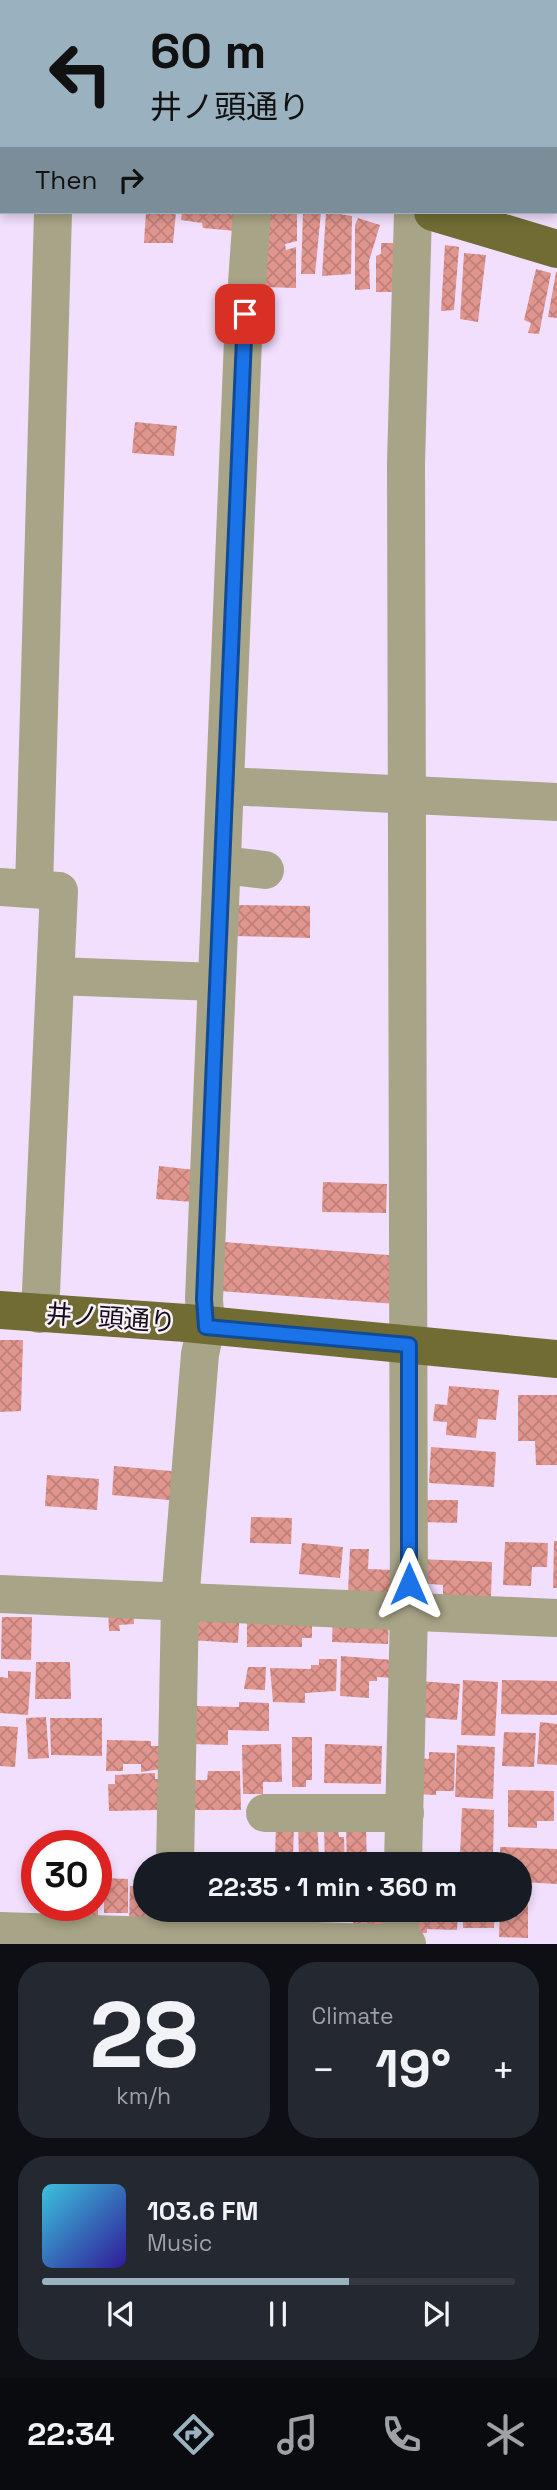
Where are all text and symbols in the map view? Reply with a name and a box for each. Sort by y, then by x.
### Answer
text: 60 m [150,20,266,82]
icon: left [35,28,126,119]
text: 井ノ頭通り [150,87,310,127]
icon: right [112,161,150,199]
text: Then [35,163,98,197]
pin [215,284,275,344]
icon: arrive [226,295,264,333]
street label: 井ノ頭通り [45,1297,177,1339]
position arrow [372,1547,446,1621]
speed limit sign: 30 [21,1830,112,1921]
text: 22:35 · 1 min · 360 m [208,1870,457,1904]
text: 28 [89,1977,198,2094]
text: Climate [312,2001,394,2031]
text: 19° [375,2036,451,2102]
text: − [312,2046,335,2094]
text: + [491,2046,515,2094]
text: km/h [116,2081,171,2111]
text: 103.6 FM [147,2194,258,2228]
text: Music [147,2228,212,2258]
icon: previous [102,2295,140,2333]
icon: pause [259,2295,297,2333]
icon: next [417,2295,455,2333]
icon: directions [169,2410,218,2459]
icon: music [273,2410,322,2459]
icon: phone [377,2410,426,2459]
icon: climate [481,2410,530,2459]
text: 22:34 [27,2414,115,2454]

